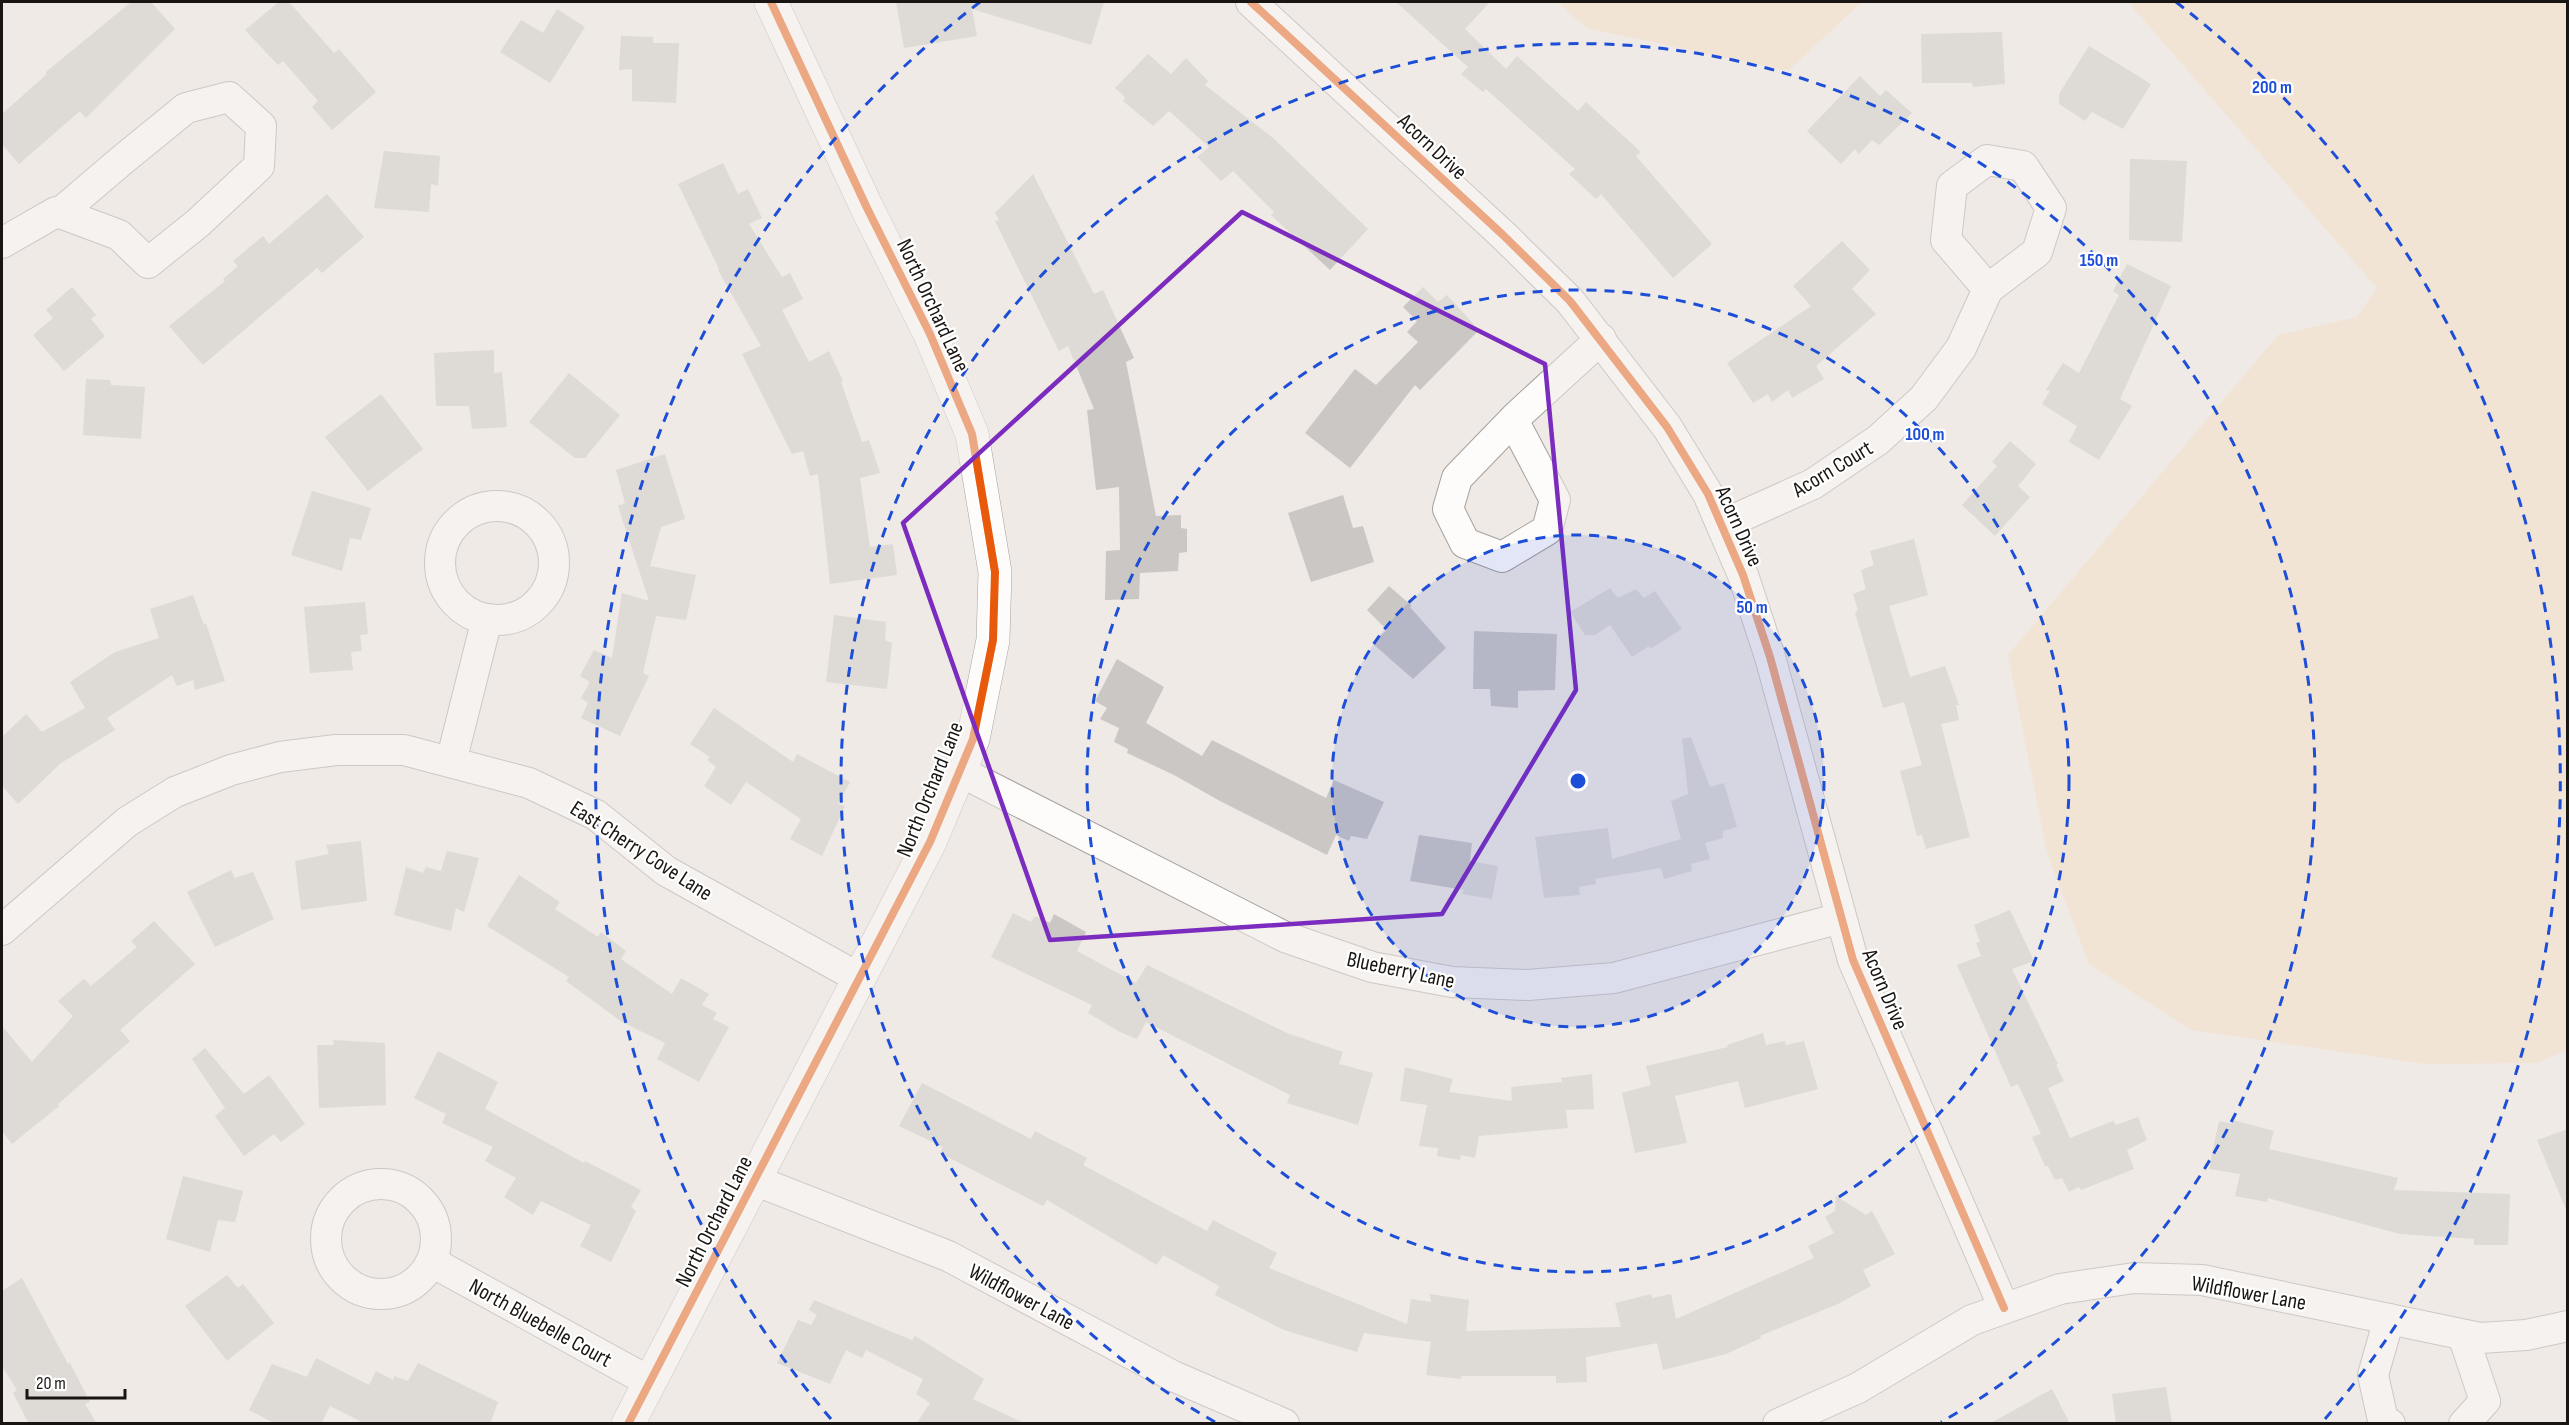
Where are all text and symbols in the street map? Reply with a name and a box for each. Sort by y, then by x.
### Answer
text: 200 m [2252,77,2292,98]
street label: Acorn Drive [1391,107,1472,186]
street label: North Orchard Lane [890,235,975,376]
text: 150 m [2080,250,2118,271]
text: 100 m [1906,424,1945,445]
street label: Acorn Court [1787,435,1878,504]
street label: Acorn Drive [1709,481,1768,571]
text: 50 m [1736,597,1768,618]
street label: North Orchard Lane [891,718,970,861]
centre of rings [1568,771,1588,791]
street label: East Cherry Cove Lane [565,795,717,907]
street label: Acorn Drive [1855,944,1914,1034]
street label: Blueberry Lane [1344,946,1457,995]
street label: North Orchard Lane [670,1152,759,1292]
street label: Wildflower Lane [964,1258,1079,1337]
street label: Wildflower Lane [2189,1270,2308,1317]
street label: North Bluebelle Court [464,1273,617,1374]
scale bar [27,1362,124,1400]
text: 20 m [36,1373,66,1394]

